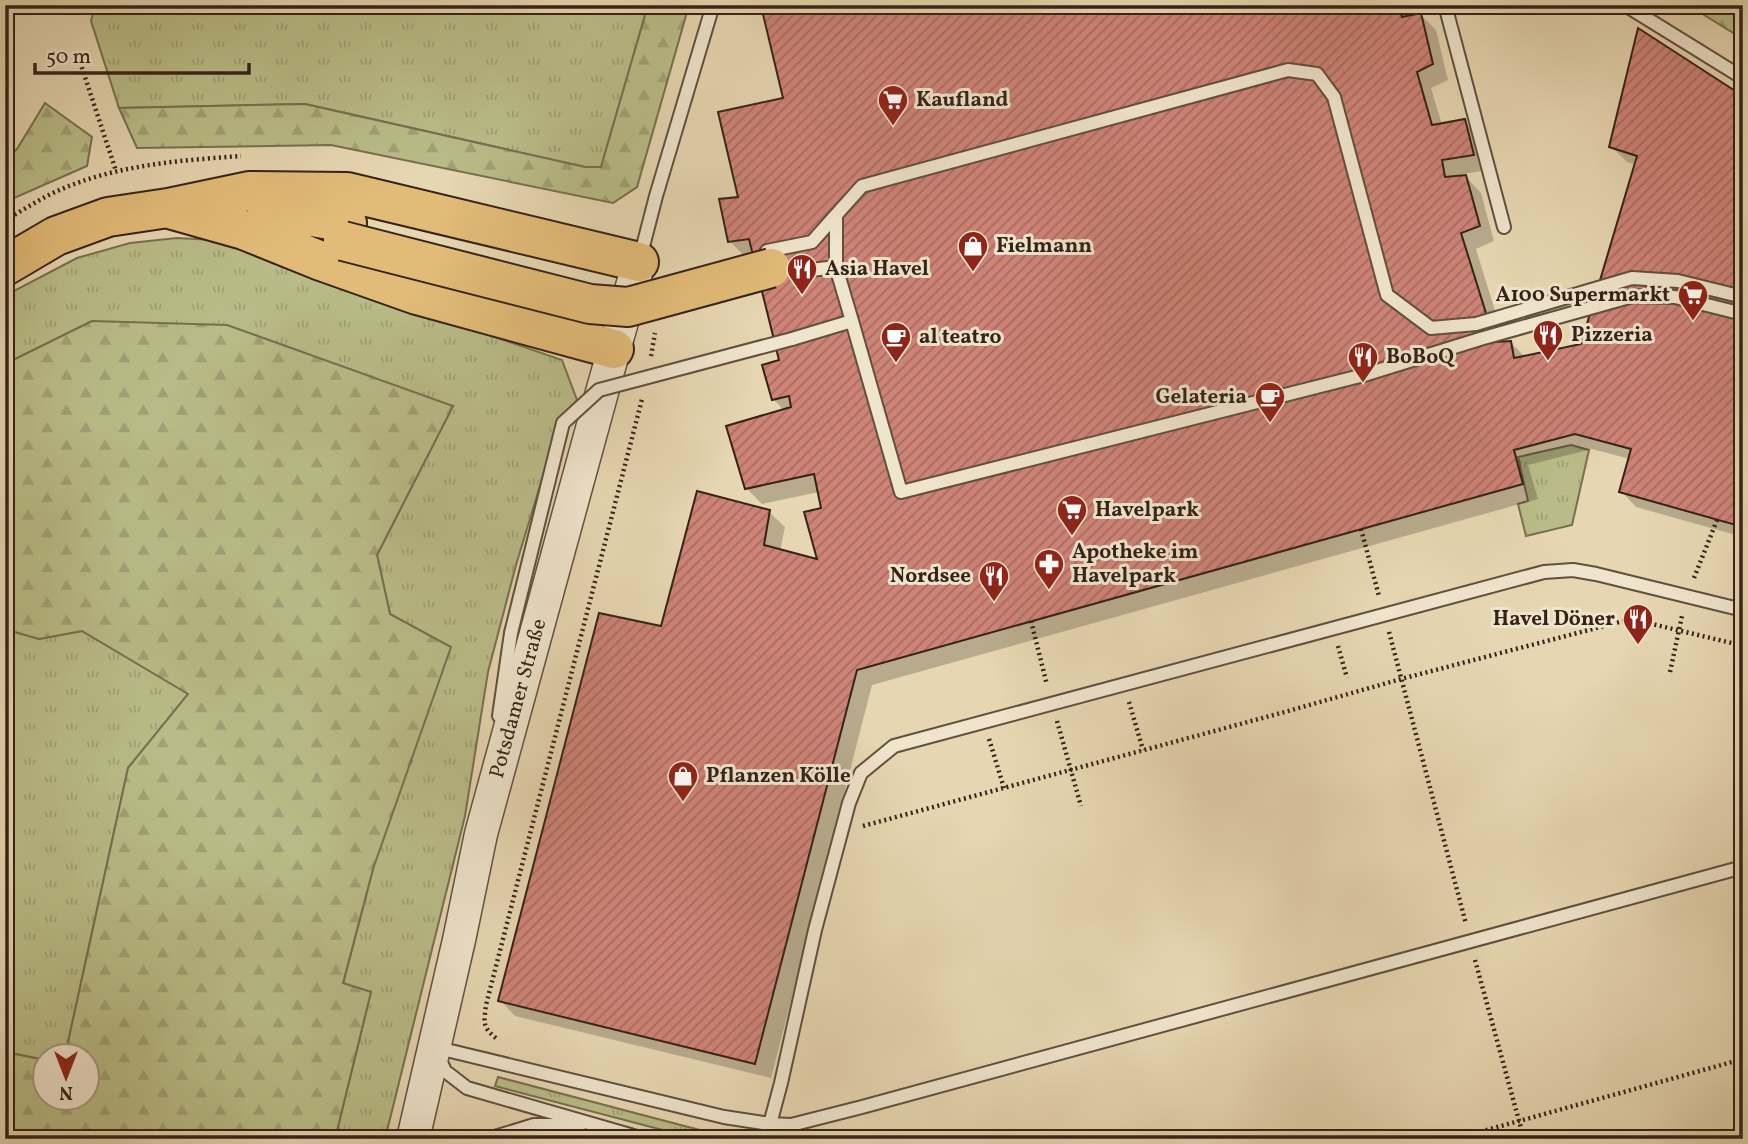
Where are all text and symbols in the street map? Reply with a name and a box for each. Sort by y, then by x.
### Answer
scale bar [35,32,248,76]
text: 50 m [46,43,91,72]
supermarket icon: Kaufland [876,83,910,127]
place label: Kaufland [916,86,1008,115]
shop icon: Fielmann [956,229,990,273]
place label: Fielmann [996,232,1092,261]
restaurant icon: Asia Havel [785,252,819,296]
place label: Asia Havel [825,255,929,284]
supermarket icon: A100 Supermarkt [1676,278,1710,322]
place label: A100 Supermarkt [1496,281,1670,310]
restaurant icon: Pizzeria [1531,318,1565,362]
cafe icon: al teatro [879,320,913,364]
place label: Pizzeria [1571,321,1653,350]
place label: al teatro [919,323,1001,352]
restaurant icon: BoBoQ [1346,340,1380,384]
place label: BoBoQ [1386,343,1455,372]
cafe icon: Gelateria [1253,380,1287,424]
place label: Gelateria [1156,383,1247,412]
supermarket icon: Havelpark [1055,493,1089,537]
place label: Havelpark [1095,496,1199,525]
place label: Apotheke im Havelpark [1072,538,1198,591]
pharmacy icon: Apotheke im Havelpark [1032,547,1066,591]
restaurant icon: Nordsee [977,559,1011,603]
place label: Nordsee [890,562,971,591]
restaurant icon: Havel Döner [1621,602,1655,646]
place label: Havel Döner [1493,605,1615,634]
street label: Potsdamer Straße [482,616,554,781]
shop icon: Pflanzen Kölle [666,759,700,803]
place label: Pflanzen Kölle [706,762,851,791]
north arrow [32,1042,102,1112]
text: N [59,1079,73,1105]

